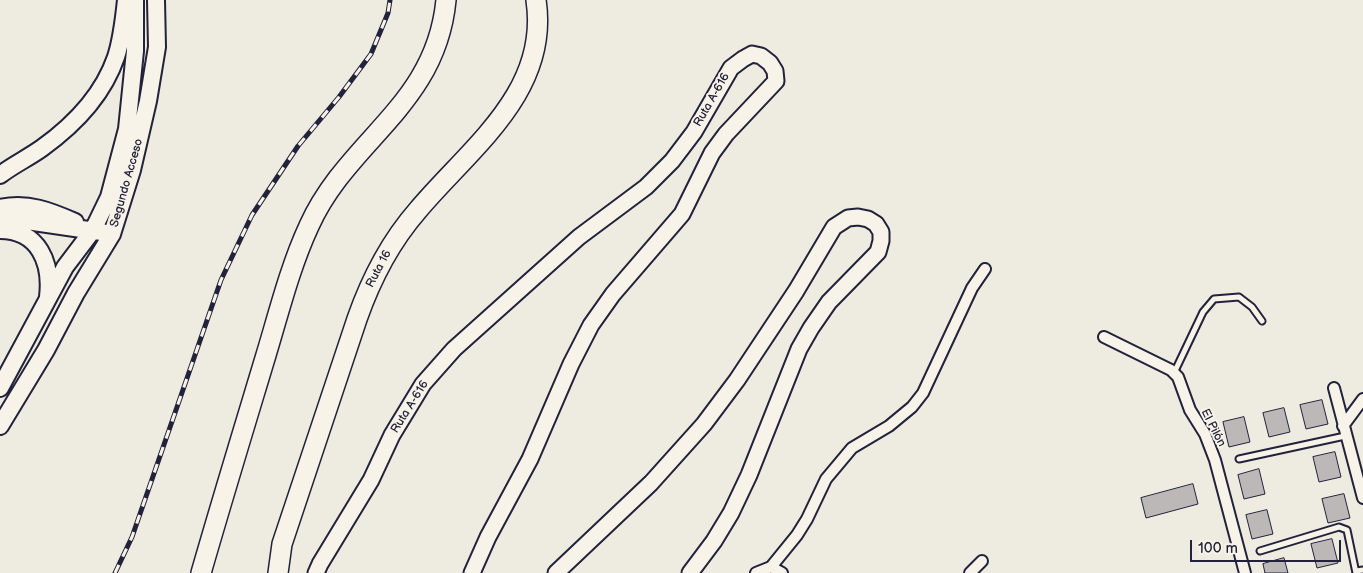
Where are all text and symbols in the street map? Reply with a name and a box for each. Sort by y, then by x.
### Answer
street label: Ruta A-616 [691,71,733,129]
street label: Segundo Acceso [107,137,147,229]
street label: Ruta 16 [363,248,395,290]
street label: Ruta A-616 [388,378,432,436]
street label: El Pilón [1197,407,1229,449]
scale bar [1193,530,1344,562]
text: 100 m [1198,539,1238,558]

